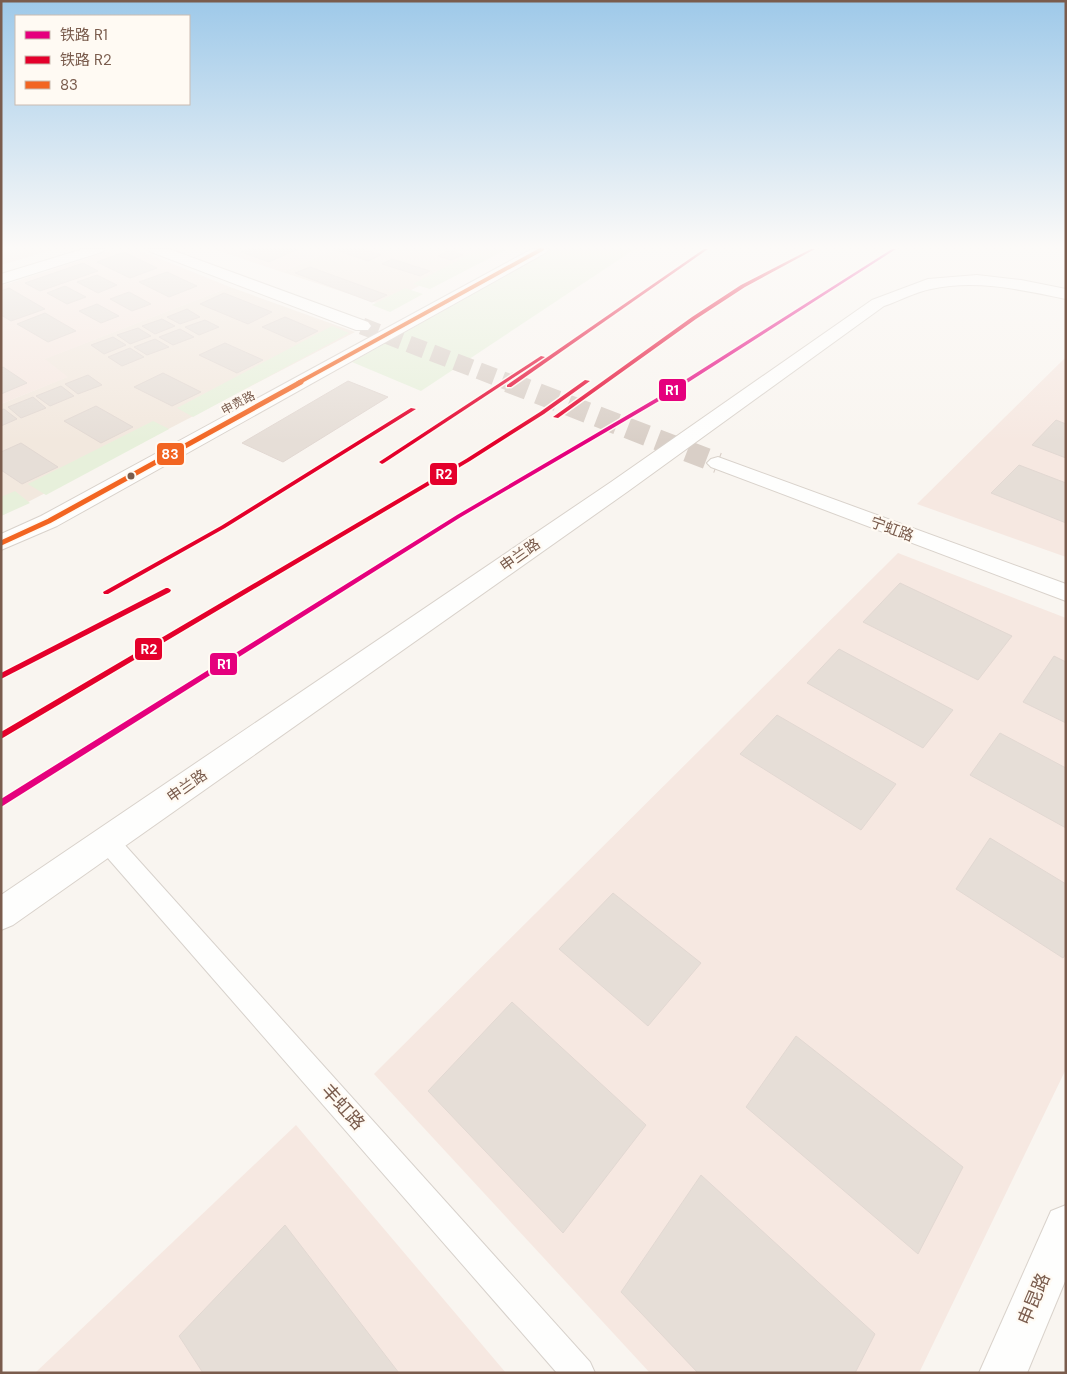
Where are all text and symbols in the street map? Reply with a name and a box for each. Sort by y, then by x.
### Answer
legend [15,15,190,105]
text: 铁路 R1 [60,25,108,45]
text: 铁路 R2 [60,50,112,70]
text: 83 [60,75,78,95]
line badge: R1 [658,378,687,402]
text: R1 [665,381,679,399]
street label: 申贵路 [218,387,258,419]
line badge: 83 [156,442,185,466]
text: 83 [161,445,179,463]
line badge: R2 [429,462,458,486]
text: R2 [436,465,452,483]
unlabelled marker [126,471,136,481]
street label: 宁虹路 [867,512,917,546]
street label: 申兰路 [496,534,544,576]
line badge: R2 [134,637,163,661]
text: R2 [141,640,157,658]
line badge: R1 [209,652,238,676]
text: R1 [217,655,231,673]
street label: 申兰路 [163,765,211,807]
street label: 丰虹路 [316,1079,370,1135]
street label: 申昆路 [1012,1269,1056,1329]

